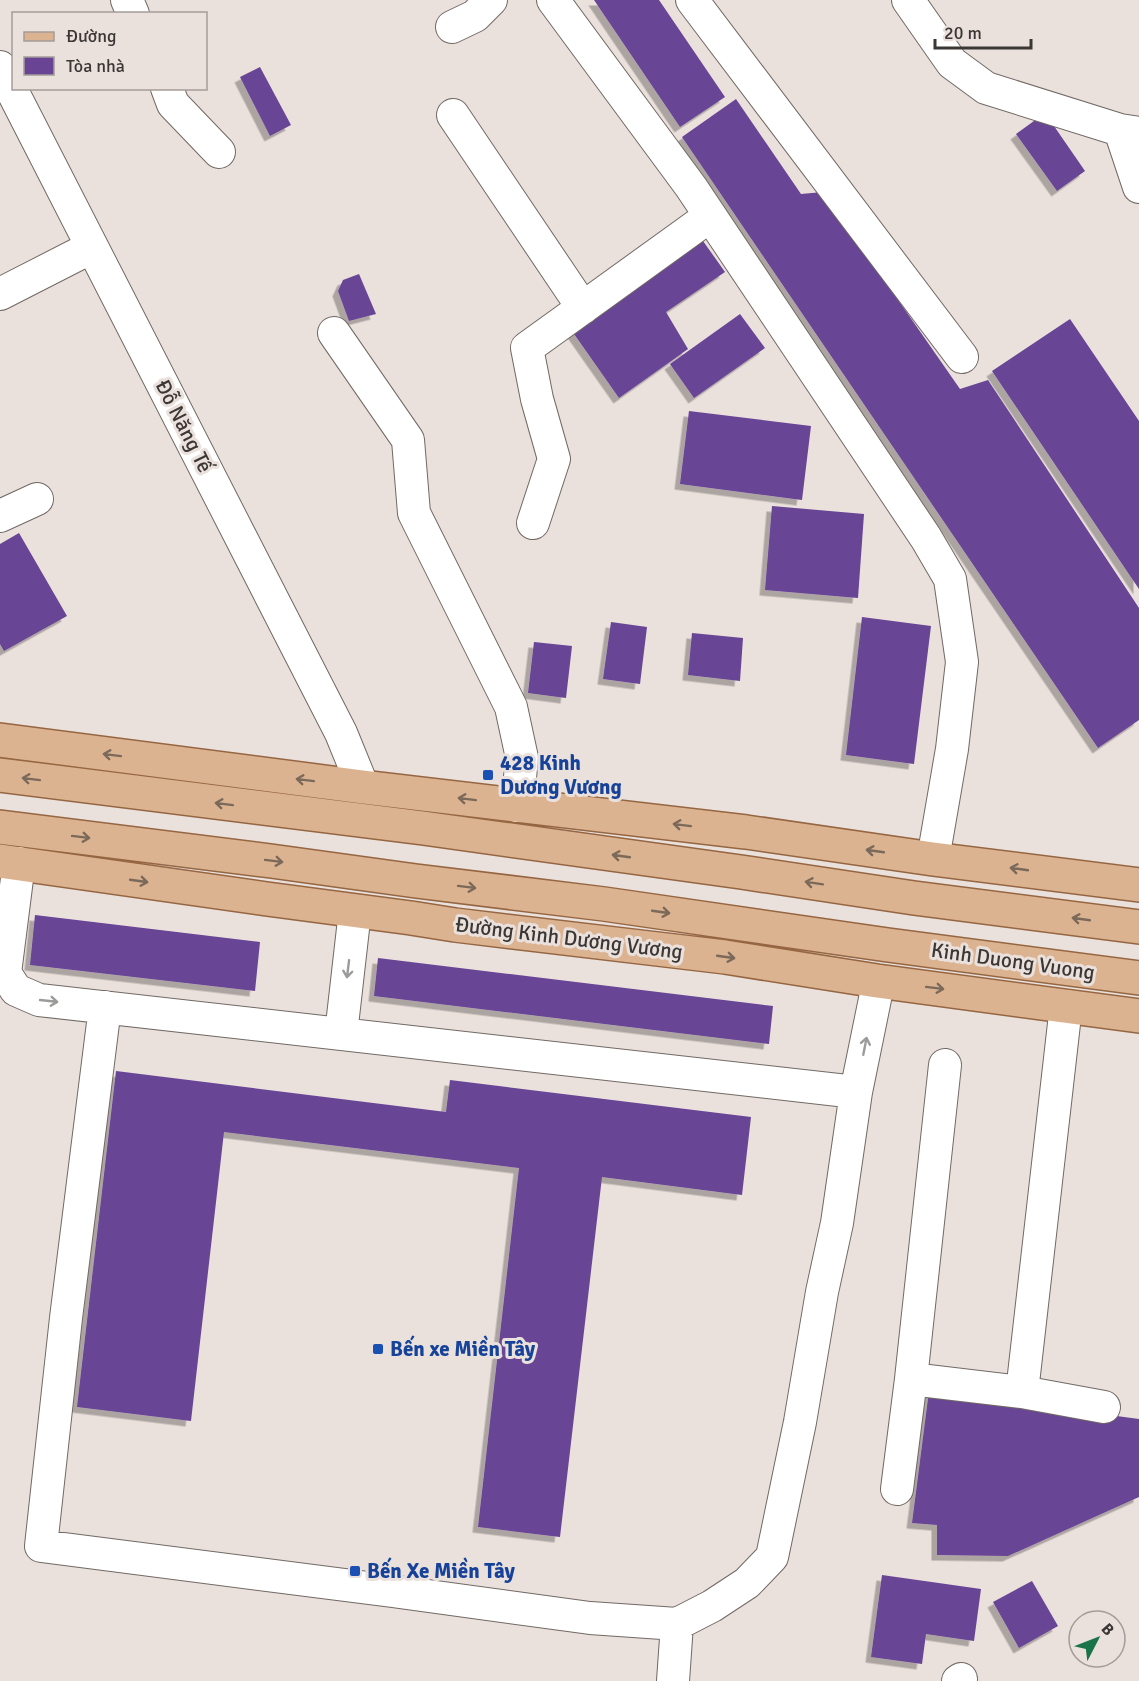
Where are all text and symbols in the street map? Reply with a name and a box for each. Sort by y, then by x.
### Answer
legend [12,12,207,90]
scale bar [935,12,1031,50]
text: 20 m [944,22,982,44]
text: Đường [66,25,117,47]
text: Tòa nhà [66,55,125,77]
street label: Đỗ Năng Tế [150,375,219,477]
one-way arrow [102,750,122,761]
place label: 428 Kinh Dương Vương [500,750,622,800]
marker: 428 Kinh Dương Vương [481,768,495,782]
one-way arrow [22,773,42,784]
one-way arrow [296,774,316,785]
one-way arrow [458,794,478,805]
one-way arrow [215,798,235,809]
one-way arrow [672,819,692,830]
one-way arrow [70,832,90,843]
one-way arrow [865,845,885,856]
one-way arrow [612,850,632,861]
one-way arrow [264,856,284,867]
one-way arrow [1009,864,1029,875]
one-way arrow [129,875,148,886]
one-way arrow [805,878,825,889]
one-way arrow [457,882,477,893]
one-way arrow [650,907,670,918]
street label: Đường Kinh Dương Vương [454,911,684,965]
one-way arrow [1072,914,1091,925]
street label: Kinh Duong Vuong [929,937,1097,985]
one-way arrow [716,952,735,963]
one-way arrow [343,959,354,979]
one-way arrow [924,983,944,994]
one-way arrow [39,995,59,1006]
one-way arrow [860,1036,871,1056]
place label: Bến xe Miền Tây [390,1335,536,1362]
marker: Bến xe Miền Tây [371,1342,385,1356]
place label: Bến Xe Miền Tây [367,1557,515,1584]
marker: Bến Xe Miền Tây [348,1564,362,1578]
north arrow [1067,1609,1127,1669]
text: B [1097,1619,1118,1640]

